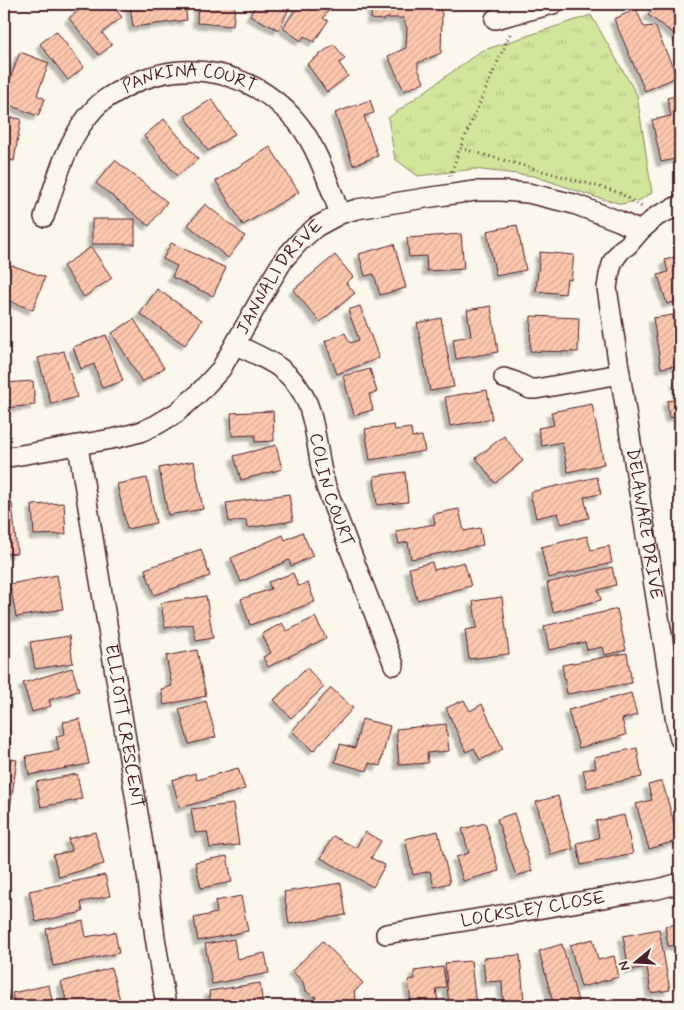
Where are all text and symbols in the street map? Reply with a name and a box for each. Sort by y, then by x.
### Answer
text: PANKINA COURT [118,59,261,99]
street label: PANKINA COURT [119,82,259,104]
street label: JANNALI DRIVE [231,214,328,339]
street label: COLIN COURT [303,431,360,550]
street label: DELAWARE DRIVE [620,446,668,601]
street label: ELLIOTT CRESCENT [99,642,149,810]
street label: LOCKSLEY CLOSE [459,886,607,933]
north arrow [612,938,662,988]
text: N [615,958,635,973]

